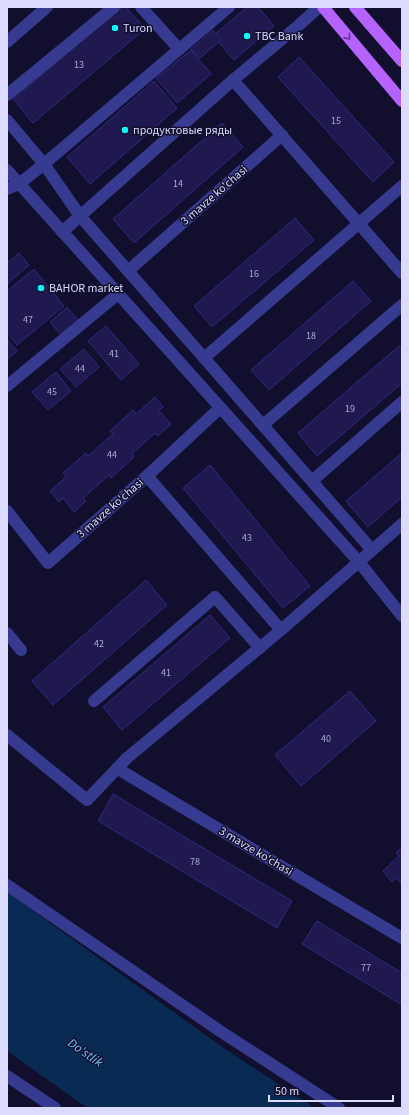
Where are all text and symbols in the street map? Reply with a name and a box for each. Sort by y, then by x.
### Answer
place label: Turon [123,20,153,37]
marker: Turon [110,23,120,33]
place label: TBC Bank [255,28,303,45]
marker: TBC Bank [242,31,252,41]
one-way arrow [343,32,350,40]
house number: 13 [74,58,84,72]
house number: 15 [331,114,341,128]
place label: продуктовые ряды [133,122,232,139]
marker: продуктовые ряды [120,125,130,135]
street label: 3 mavze ko'chasi [177,162,251,229]
house number: 14 [173,177,183,191]
house number: 16 [249,267,259,281]
place label: BAHOR market [49,280,123,297]
marker: BAHOR market [36,283,46,293]
house number: 47 [23,313,33,327]
house number: 18 [306,329,316,343]
house number: 41 [109,347,119,361]
house number: 44 [75,362,85,376]
house number: 45 [47,385,57,399]
house number: 19 [345,402,355,416]
house number: 44 [107,448,117,462]
street label: 3 mavze ko'chasi [73,475,147,542]
house number: 43 [242,531,252,545]
house number: 42 [94,637,104,651]
house number: 41 [161,666,171,680]
house number: 40 [321,732,331,746]
street label: 3 mavze ko'chasi [216,823,296,880]
house number: 78 [190,855,200,869]
house number: 77 [361,961,371,975]
water label: Do'stlik [64,1034,107,1072]
scale bar [269,1077,393,1103]
text: 50 m [275,1083,299,1100]

